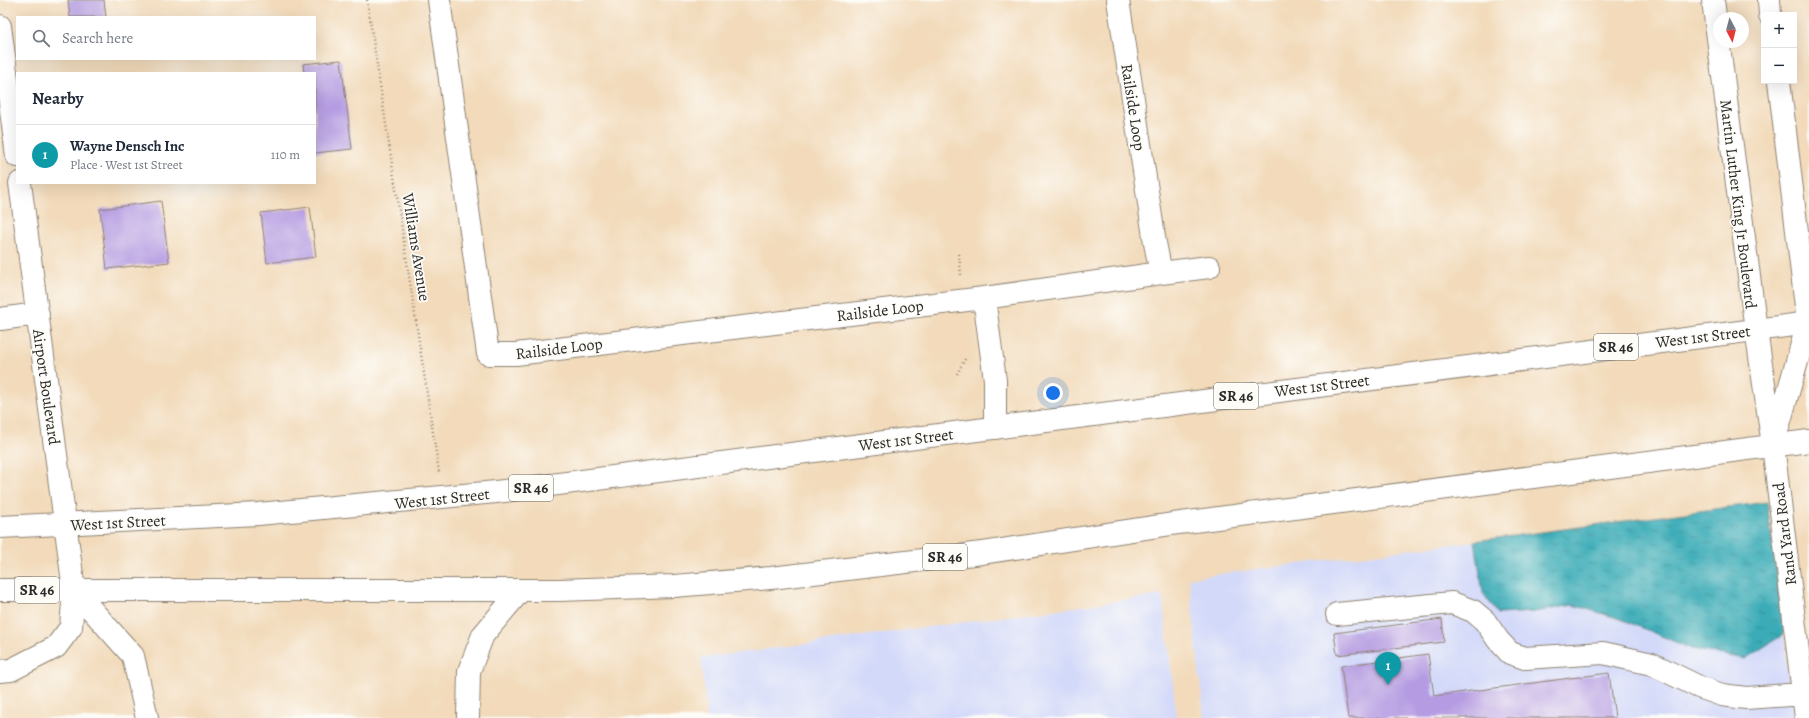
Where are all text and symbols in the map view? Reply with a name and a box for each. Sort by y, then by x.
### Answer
north arrow [1713,12,1749,48]
map controls [1761,12,1797,84]
button: + [1761,12,1797,48]
search box [16,16,316,60]
icon: search [30,27,52,49]
text: Search here [62,28,133,48]
button: − [1761,48,1797,84]
street label: Railside Loop [1115,62,1151,152]
text: Nearby [32,87,83,110]
street label: Martin Luther King Jr Boulevard [1714,98,1762,310]
text: Wayne Densch Inc [70,136,185,156]
text: 1 [43,146,47,163]
text: 110 m [271,146,300,163]
text: Place · West 1st Street [70,156,183,173]
street label: Williams Avenue [396,191,435,303]
street label: Railside Loop [835,295,925,327]
street label: West 1st Street [1653,320,1752,354]
street label: Airport Boulevard [27,327,65,447]
street label: Railside Loop [514,333,604,365]
road number: SR 46 [1594,334,1638,360]
street label: West 1st Street [1272,369,1371,403]
your location [1043,383,1063,403]
road number: SR 46 [1214,383,1258,409]
street label: West 1st Street [856,423,955,457]
road number: SR 46 [509,475,553,501]
street label: Rand Yard Road [1768,481,1802,587]
street label: West 1st Street [392,483,491,515]
street label: West 1st Street [69,510,166,537]
road number: SR 46 [923,544,967,570]
road number: SR 46 [15,577,59,603]
pin: 1 [1375,652,1401,685]

